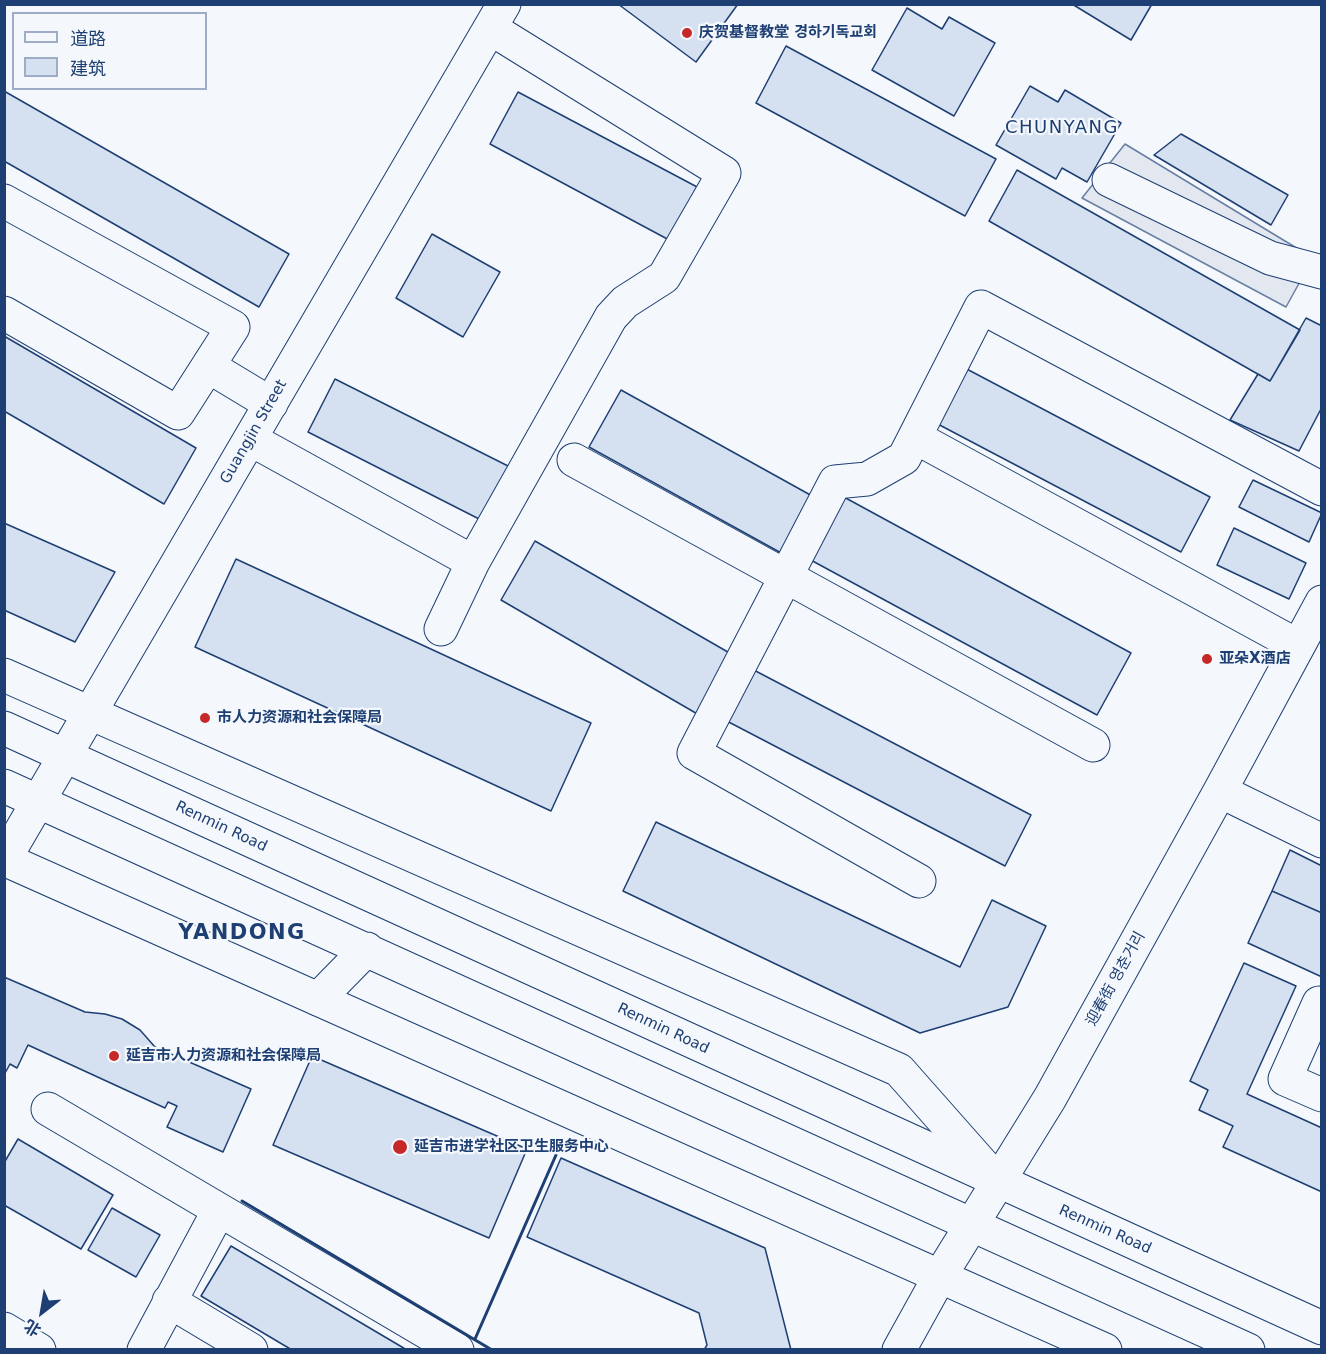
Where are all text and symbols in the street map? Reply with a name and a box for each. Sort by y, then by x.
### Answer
legend [12,12,207,90]
place label: 庆贺基督教堂 경하기독교회 [699,24,877,42]
marker: 庆贺基督教堂 경하기독교회 [680,26,694,40]
text: 道路 [70,28,106,49]
text: 建筑 [70,58,106,79]
district label: CHUNYANG [1005,117,1119,139]
street label: Guangjin Street [217,377,291,487]
place label: 亚朵X酒店 [1219,650,1291,668]
marker: 亚朵X酒店 [1200,652,1214,666]
place label: 市人力资源和社会保障局 [217,709,382,727]
marker: 市人力资源和社会保障局 [198,711,212,725]
street label: Renmin Road [172,798,270,856]
district label: YANDONG [178,921,306,947]
street label: 迎春街 영춘거리 [1083,929,1149,1029]
street label: Renmin Road [614,1000,712,1058]
place label: 延吉市人力资源和社会保障局 [126,1047,321,1065]
marker: 延吉市人力资源和社会保障局 [107,1049,121,1063]
marker: 延吉市进学社区卫生服务中心 [391,1138,409,1156]
place label: 延吉市进学社区卫生服务中心 [414,1138,609,1156]
street label: Renmin Road [1056,1202,1154,1258]
north arrow [12,1282,72,1342]
text: 北 [21,1316,44,1340]

